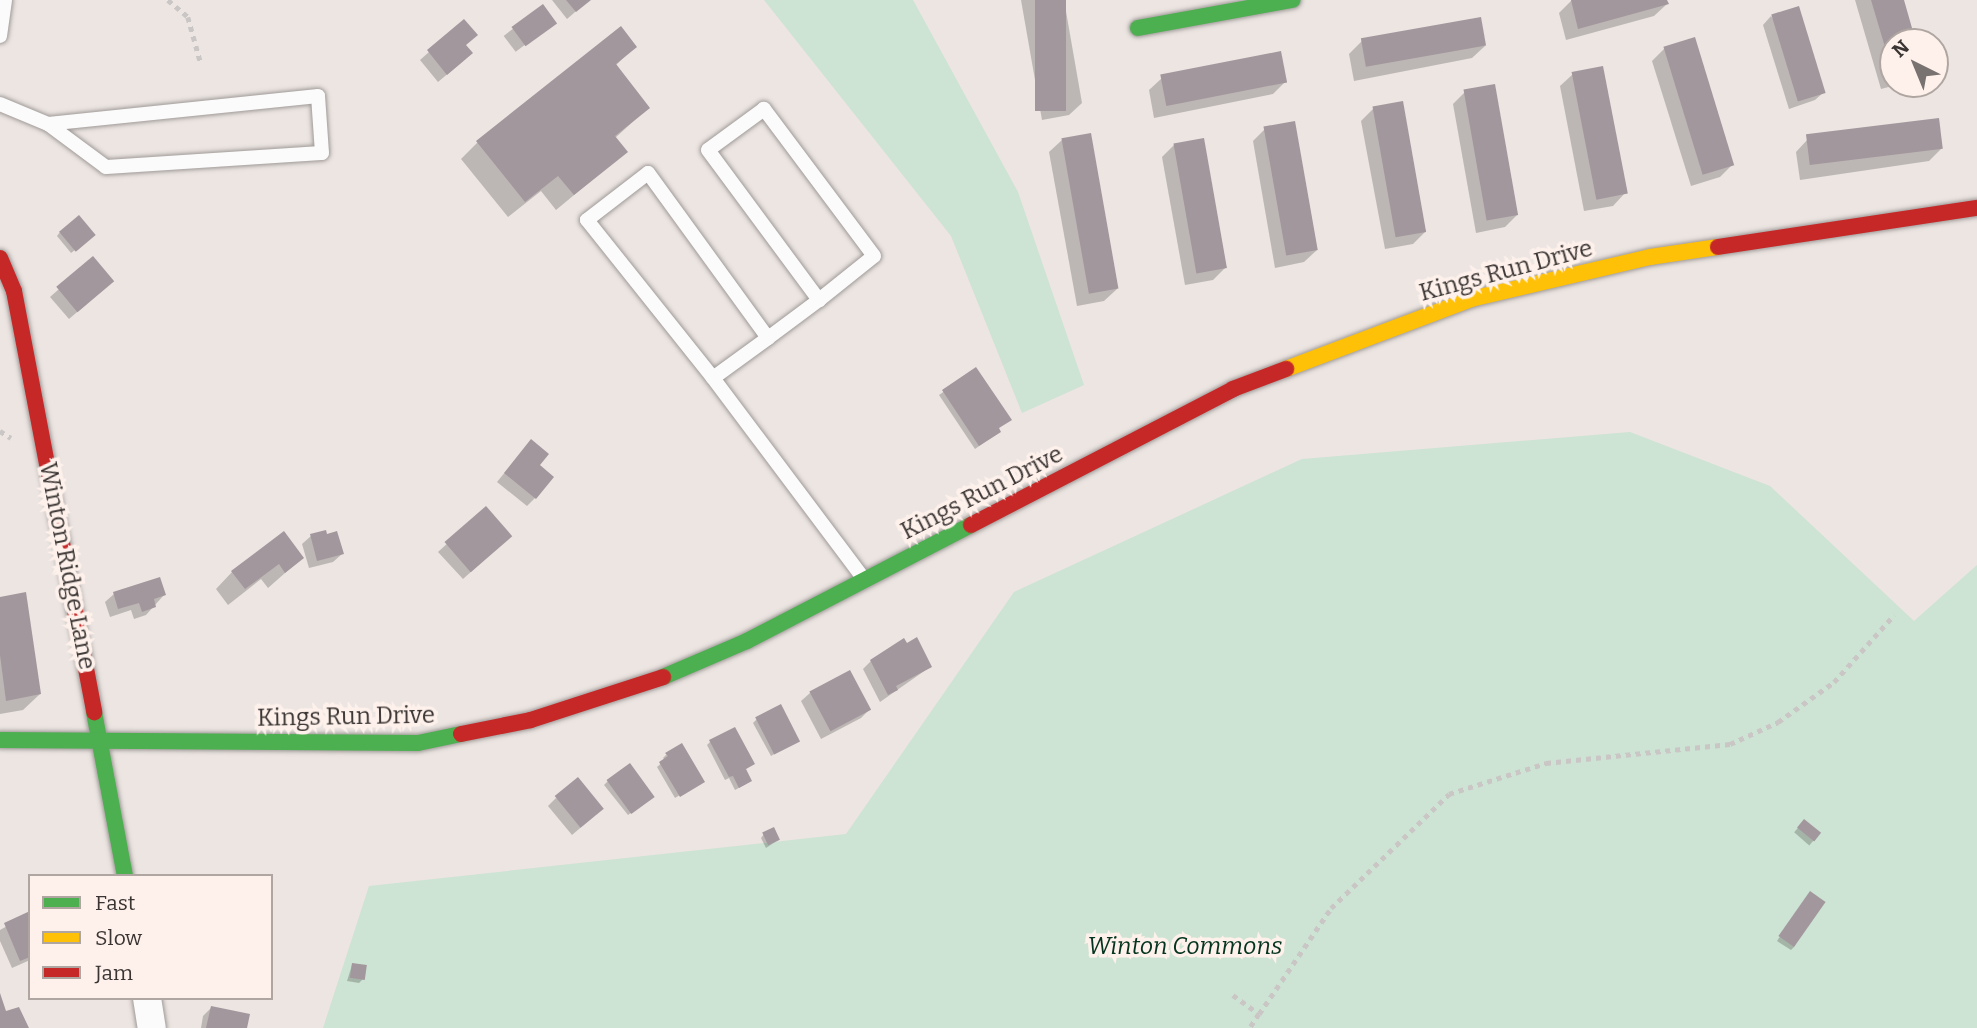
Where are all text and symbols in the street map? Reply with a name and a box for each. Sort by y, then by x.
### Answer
north arrow [1879,28,1949,98]
text: N [1887,35,1914,62]
street label: Kings Run Drive [1416,234,1596,308]
street label: Kings Run Drive [896,440,1068,546]
street label: Winton Ridge Lane [33,460,101,672]
street label: Kings Run Drive [257,701,435,733]
legend [28,874,273,1000]
text: Fast [95,890,135,916]
text: Slow [95,925,142,951]
park label: Winton Commons [1088,933,1282,961]
text: Jam [95,960,133,986]

